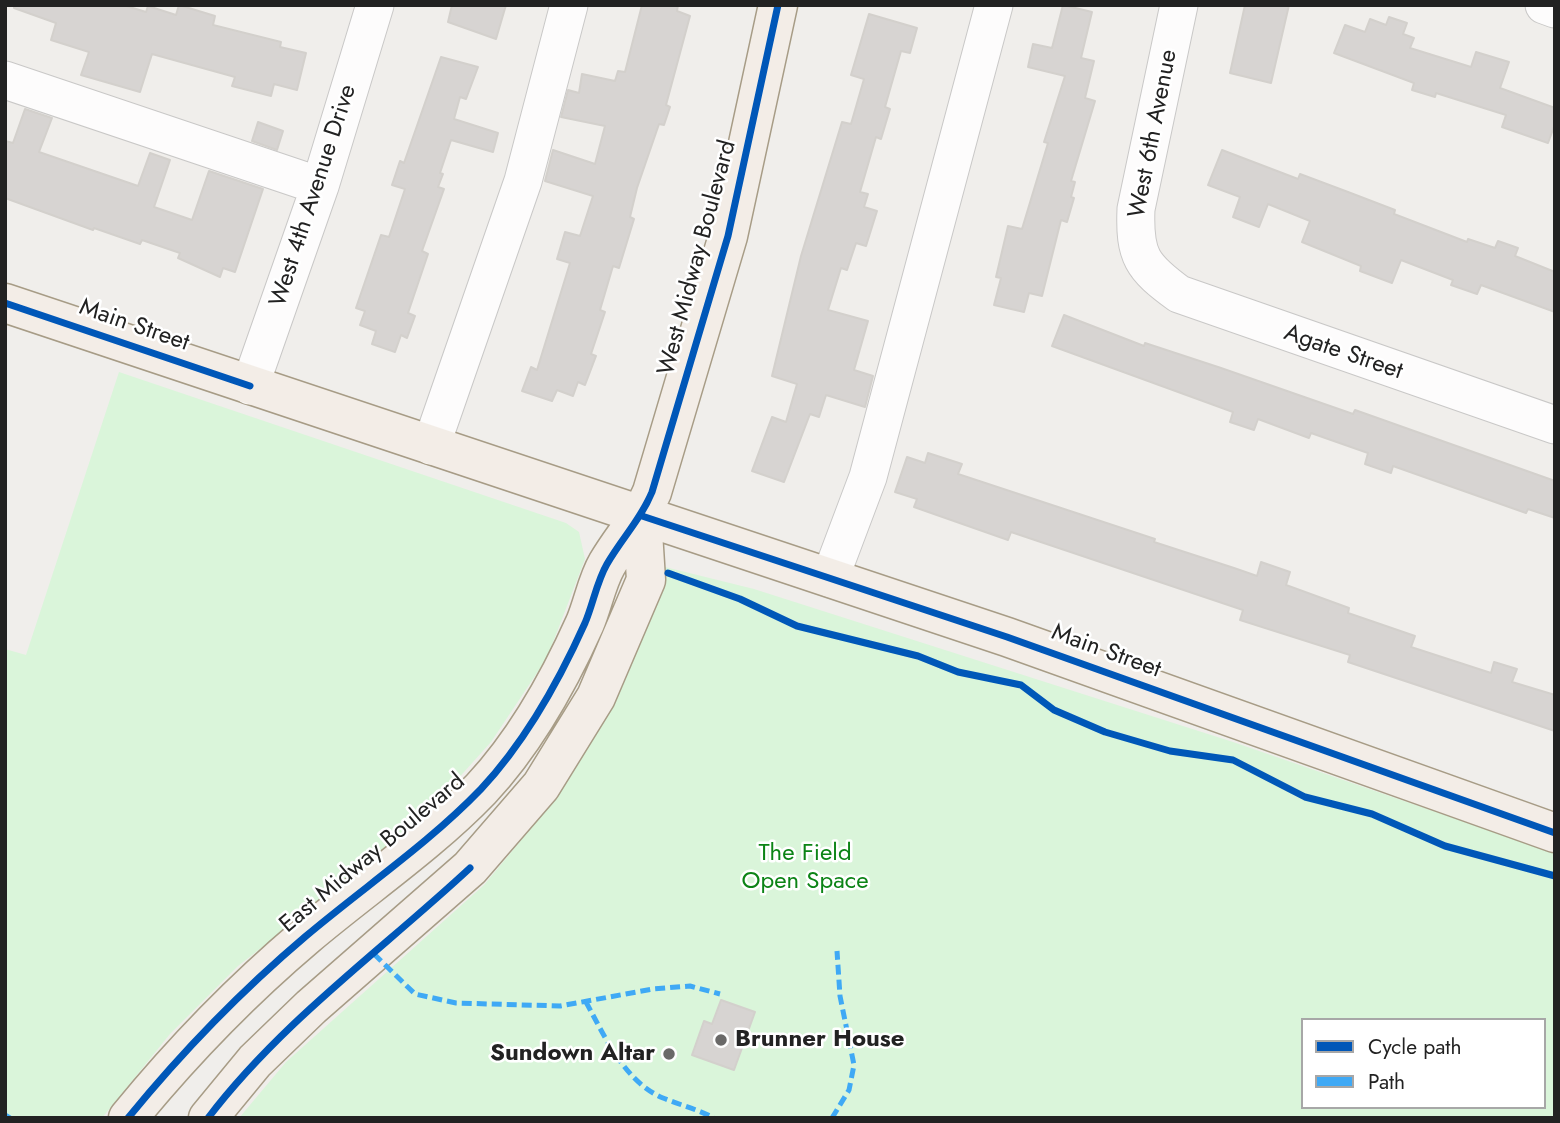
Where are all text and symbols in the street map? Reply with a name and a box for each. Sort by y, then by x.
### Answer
street label: West 6th Avenue [1124,47,1184,221]
street label: West 4th Avenue Drive [265,81,363,311]
street label: West Midway Boulevard [653,137,743,379]
street label: Main Street [75,294,193,358]
street label: Agate Street [1280,319,1406,387]
street label: Main Street [1047,619,1165,685]
street label: East Midway Boulevard [275,768,471,940]
park label: The Field Open Space [741,840,869,896]
legend [1301,1018,1546,1109]
place label: Brunner House [735,1026,905,1054]
marker: Brunner House [713,1032,729,1048]
text: Cycle path [1368,1032,1461,1062]
place label: Sundown Altar [490,1040,655,1068]
marker: Sundown Altar [661,1046,677,1062]
text: Path [1368,1067,1405,1097]

